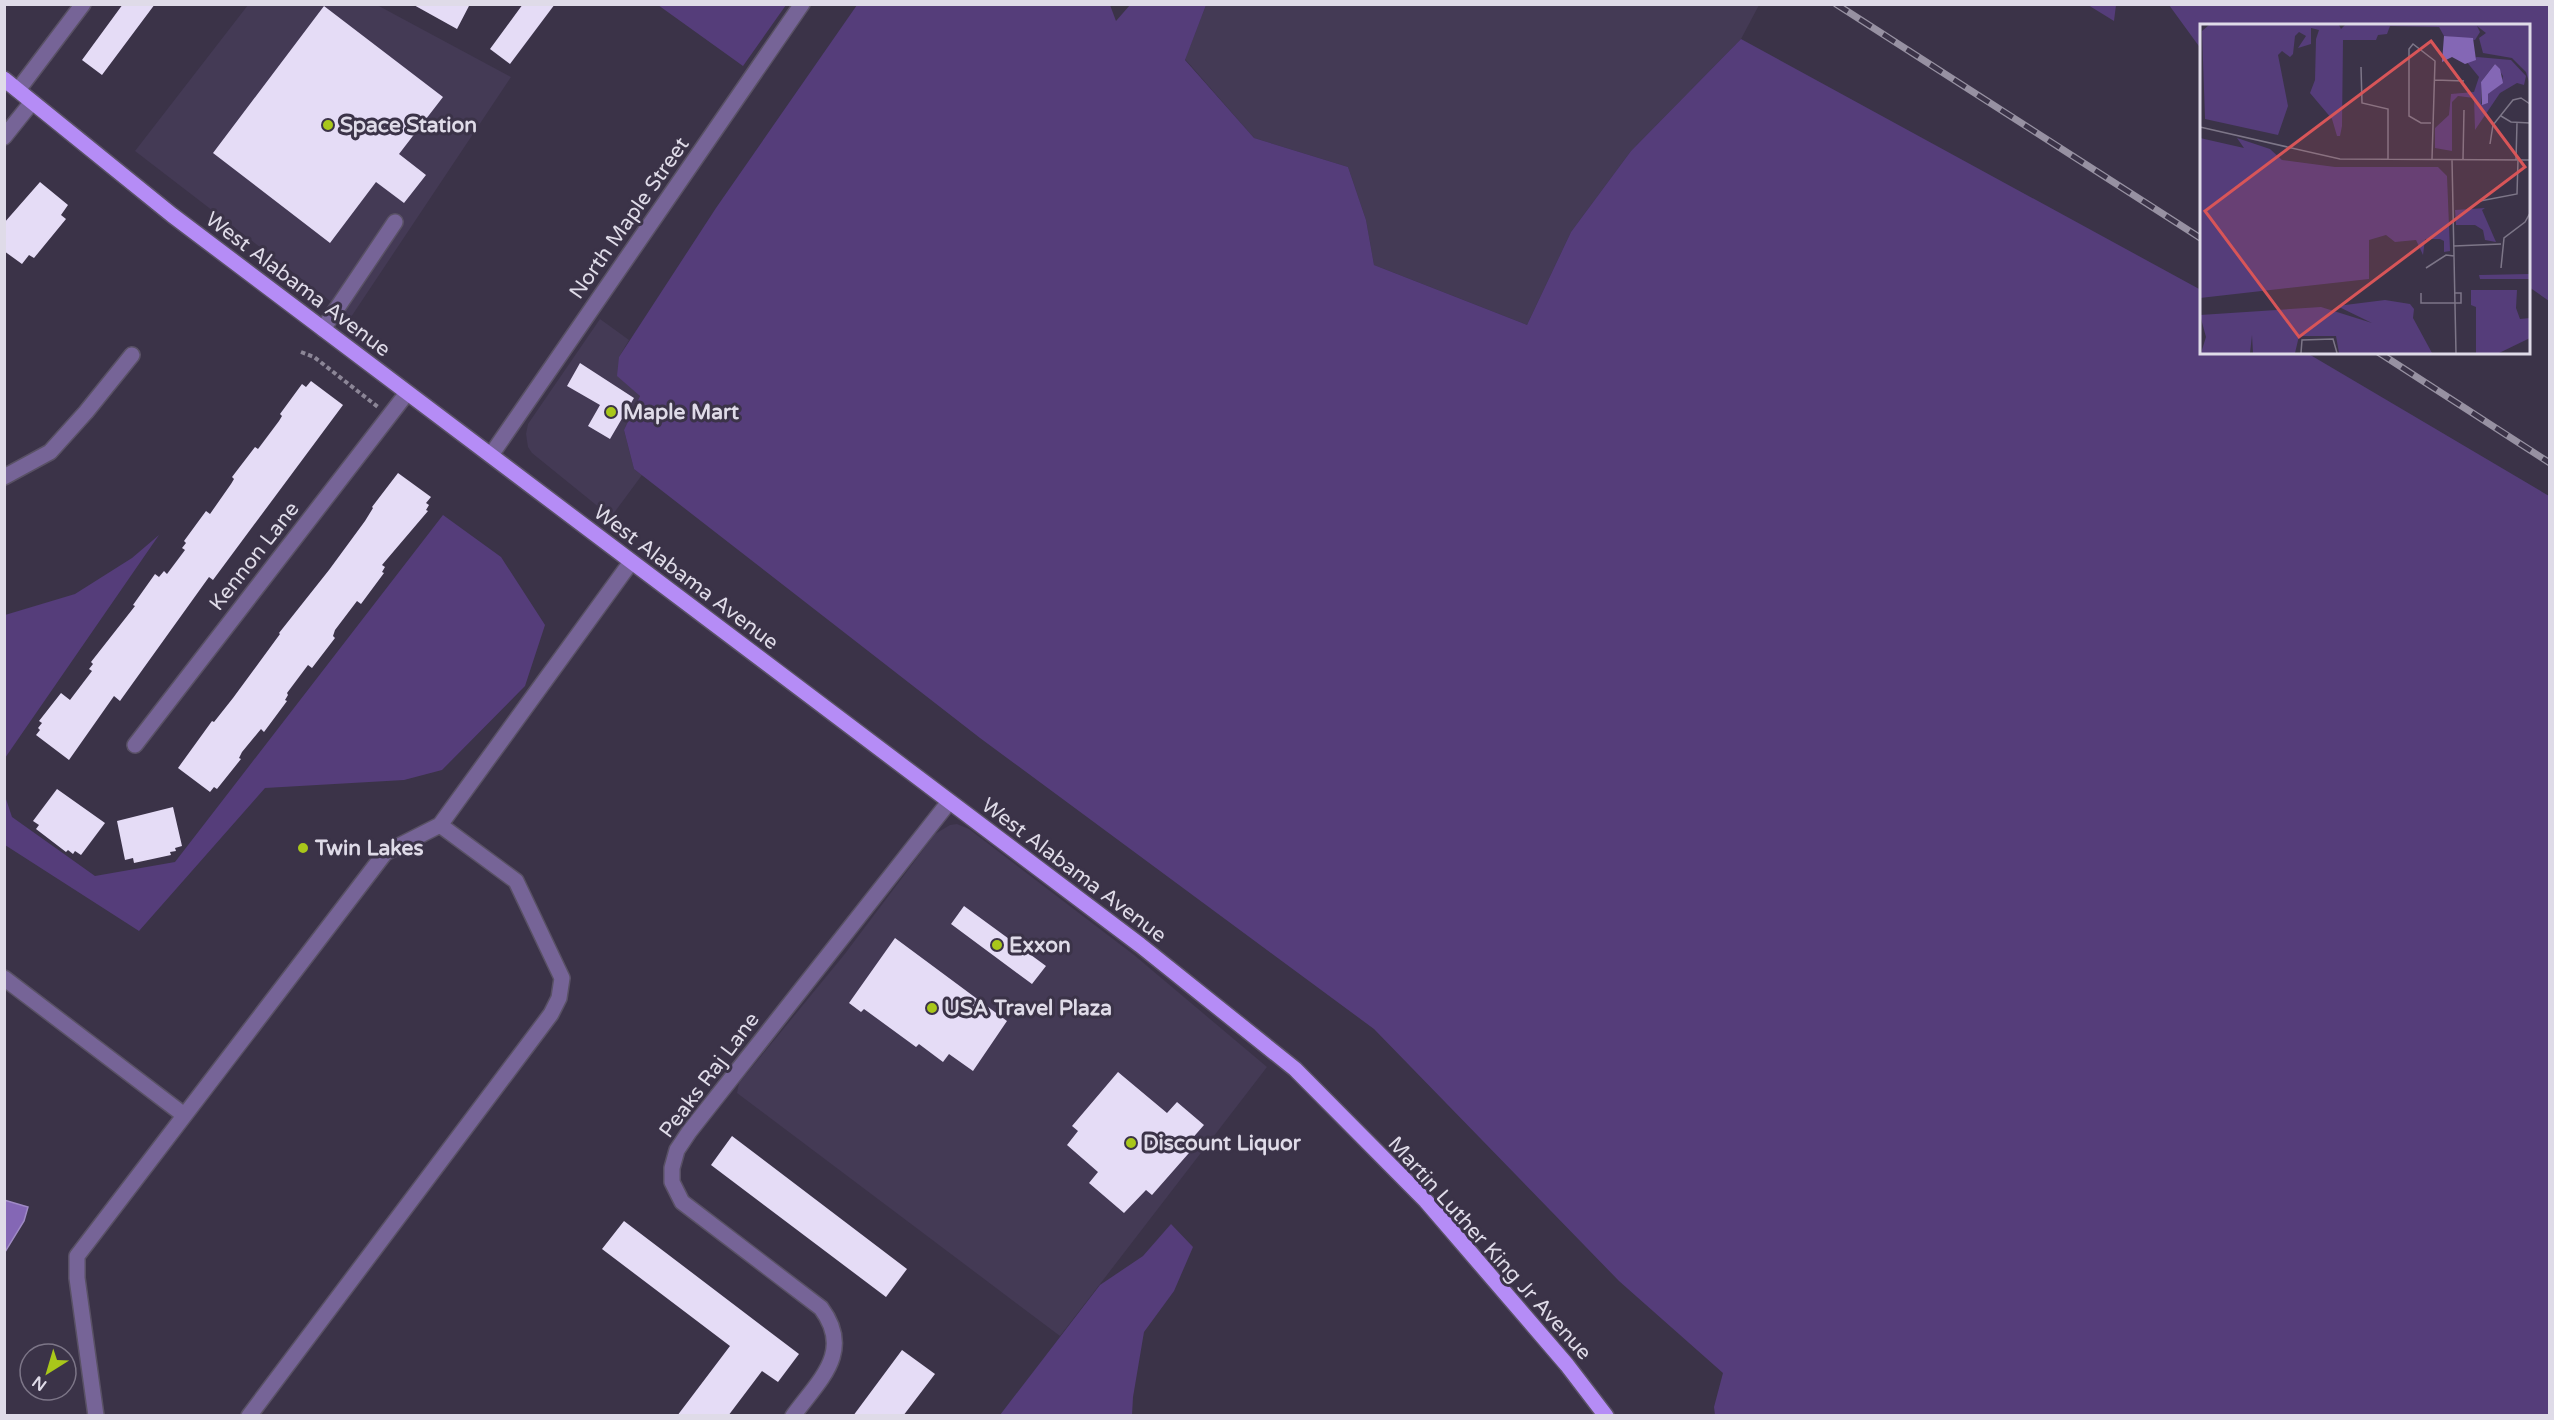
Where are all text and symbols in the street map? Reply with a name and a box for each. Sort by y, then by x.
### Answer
inset map [2200,24,2530,354]
place label: Space Station [340,113,477,138]
marker: Space Station [321,118,335,132]
street label: North Maple Street [564,133,695,304]
street label: West Alabama Avenue [200,207,395,362]
place label: Maple Mart [623,400,739,425]
marker: Maple Mart [604,405,618,419]
street label: Kennon Lane [204,497,305,616]
street label: West Alabama Avenue [588,500,783,655]
street label: West Alabama Avenue [976,793,1171,948]
place label: Twin Lakes [314,836,424,861]
marker: Twin Lakes [296,841,310,855]
place label: Exxon [1009,933,1071,958]
marker: Exxon [990,938,1004,952]
place label: USA Travel Plaza [944,996,1112,1021]
marker: USA Travel Plaza [925,1001,939,1015]
street label: Peaks Raj Lane [654,1008,765,1143]
place label: Discount Liquor [1143,1131,1302,1156]
street label: Martin Luther King Jr Avenue [1383,1131,1597,1365]
marker: Discount Liquor [1124,1136,1138,1150]
north arrow [18,1342,78,1402]
text: N [28,1371,51,1395]

